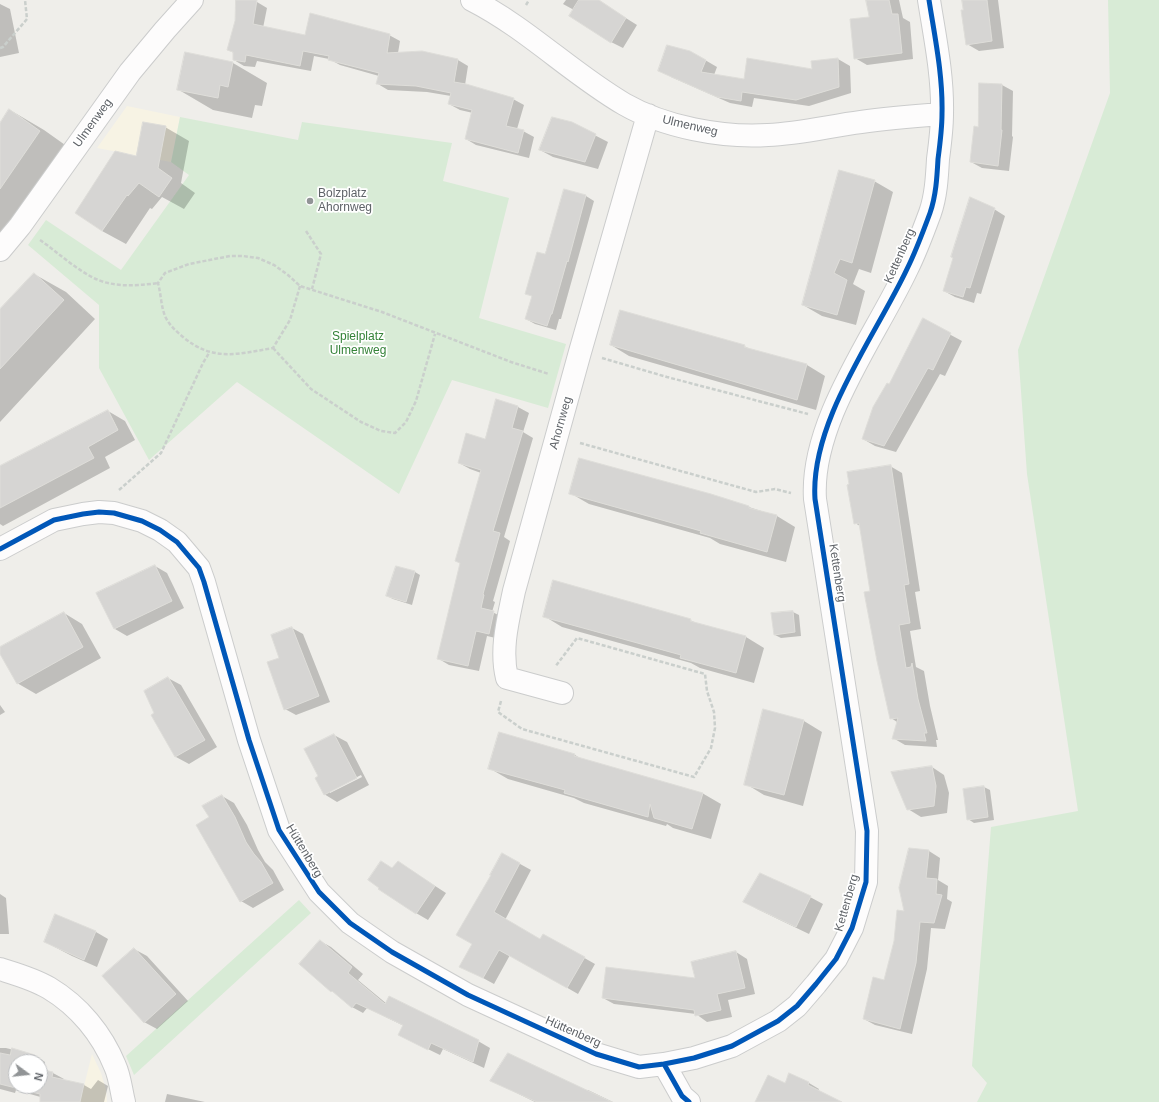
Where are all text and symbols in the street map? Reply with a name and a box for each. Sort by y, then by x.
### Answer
street label: Ulmenweg [71,96,115,150]
street label: Ulmenweg [661,113,719,139]
place label: Bolzplatz Ahornweg [318,187,372,215]
marker: Bolzplatz Ahornweg [305,196,315,206]
street label: Kettenberg [881,226,919,286]
park label: Spielplatz Ulmenweg [330,330,386,358]
street label: Ahornweg [547,395,575,451]
street label: Kettenberg [825,543,849,603]
street label: Hüttenberg [283,822,325,880]
street label: Kettenberg [832,873,862,933]
street label: Hüttenberg [543,1013,603,1051]
north arrow [8,1054,48,1094]
text: N [32,1071,45,1082]

